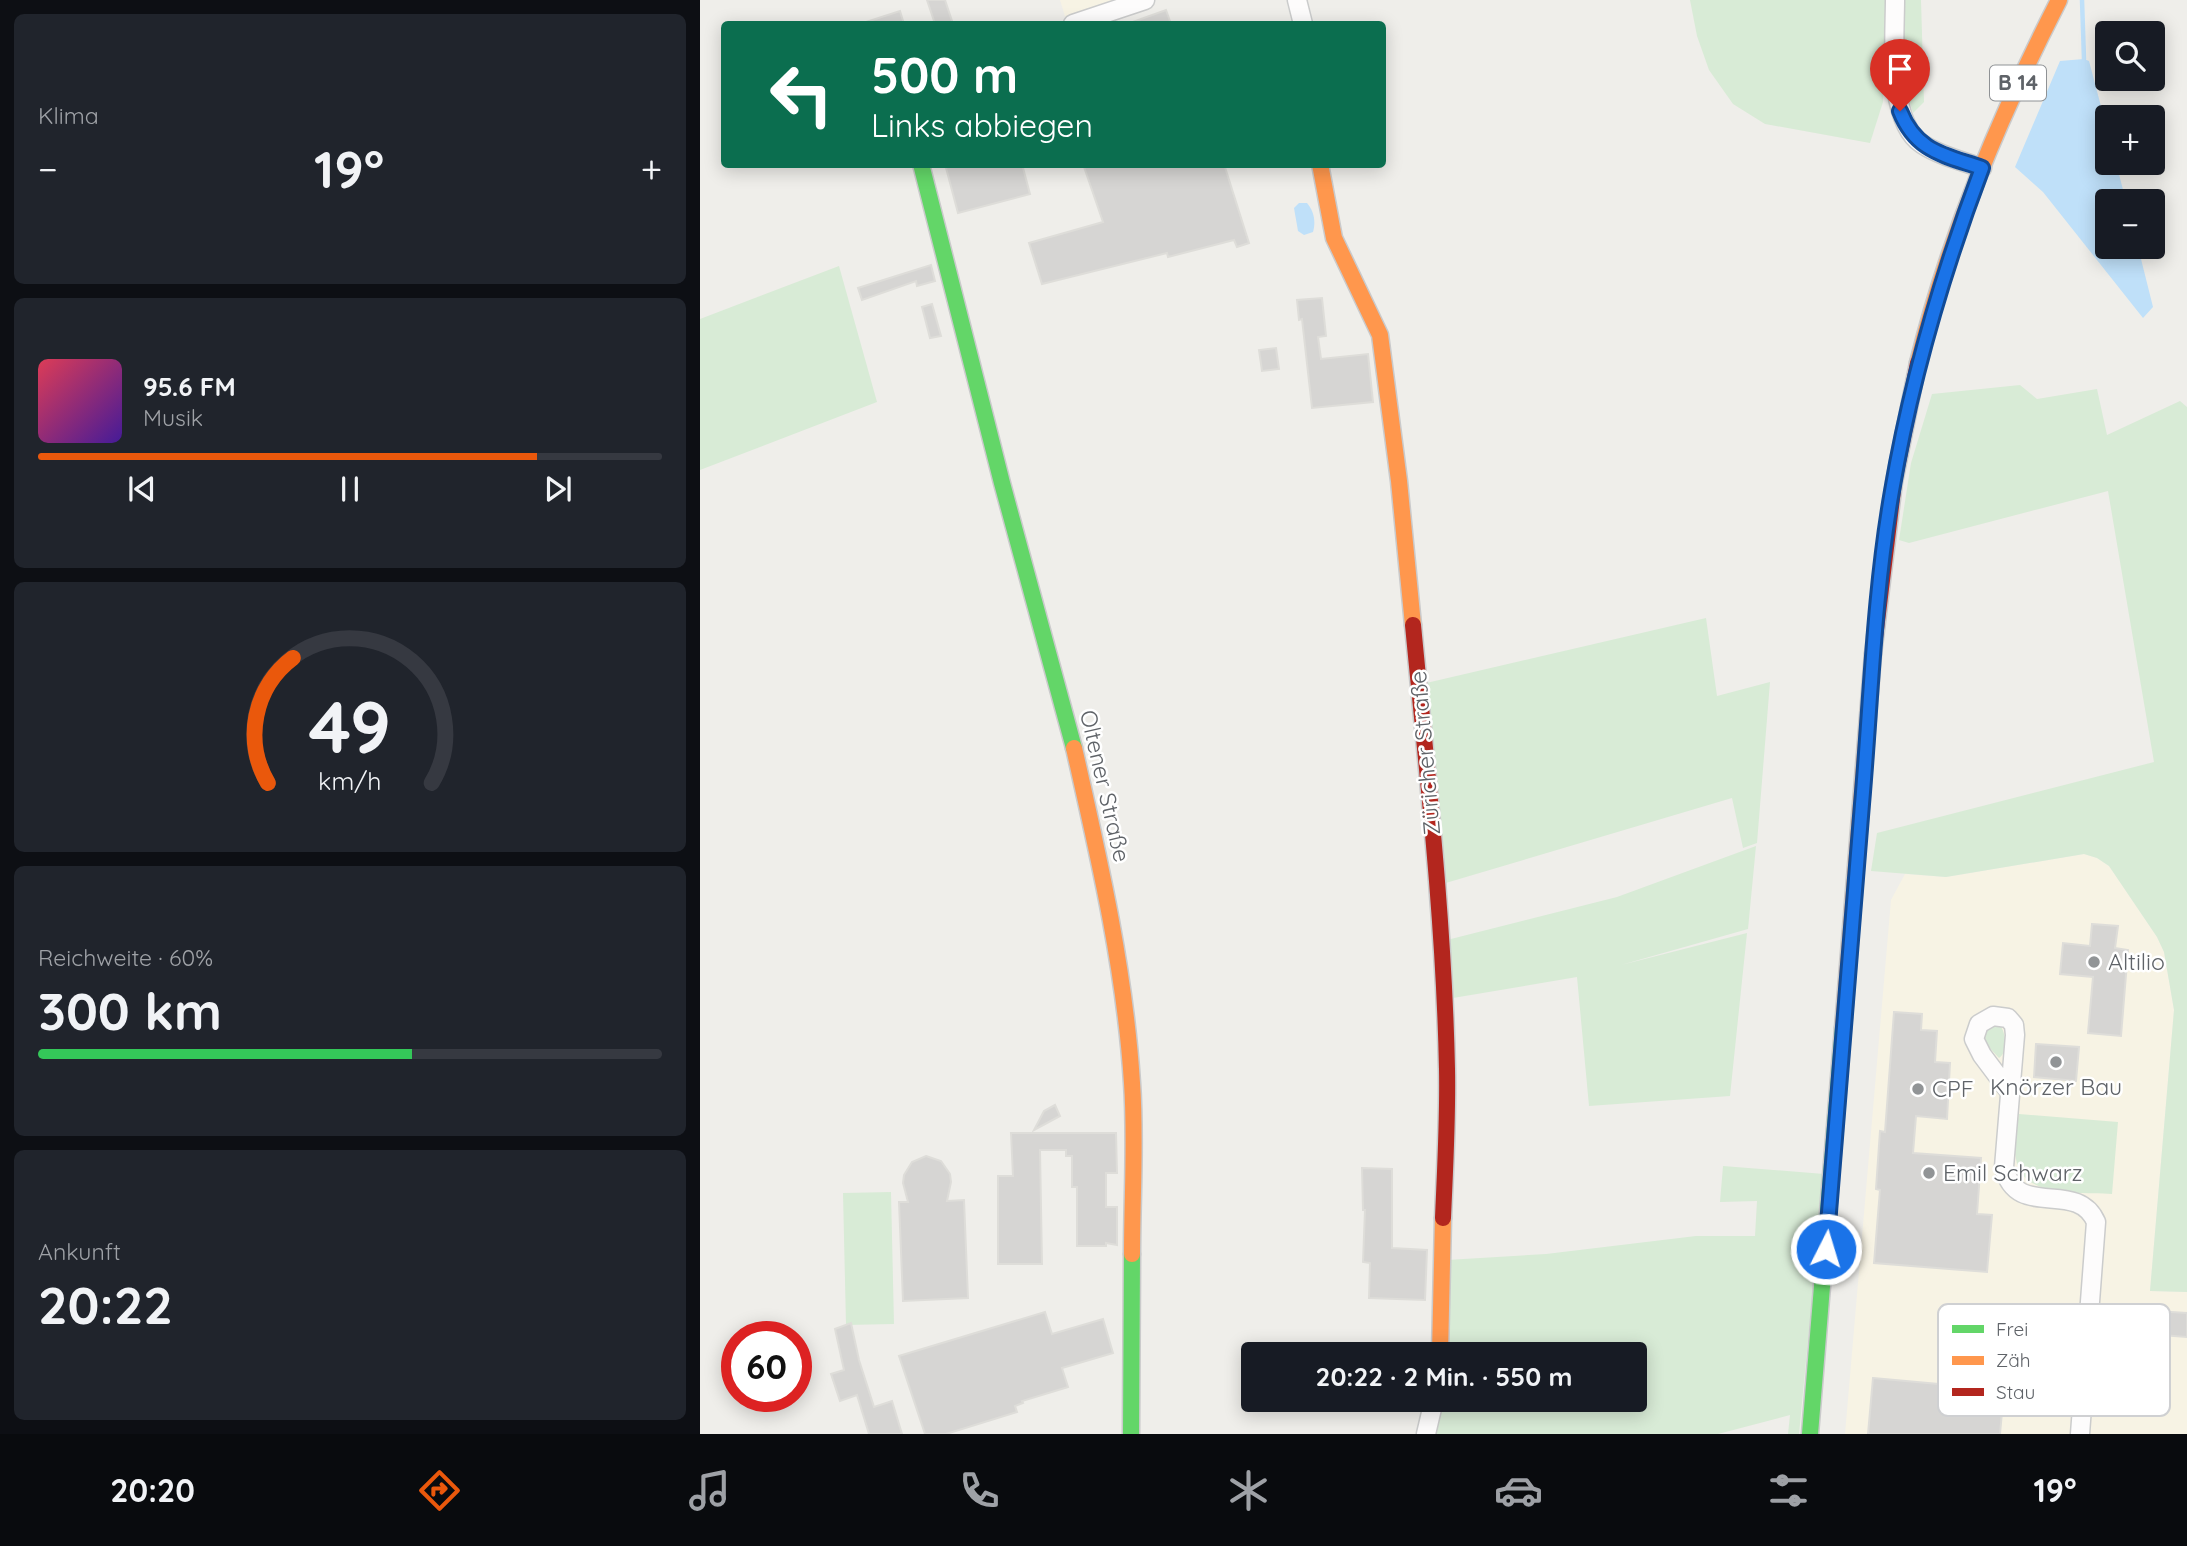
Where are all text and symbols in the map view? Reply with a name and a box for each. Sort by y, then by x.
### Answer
map controls [2095,21,2165,259]
button: search [2095,21,2165,91]
pin [1870,39,1930,111]
text: 500 m [871,44,1018,105]
icon: left [756,49,847,140]
icon: arrive [1881,50,1919,88]
road number: B 14 [1990,66,2046,100]
text: Klima [38,101,99,130]
text: Links abbiegen [871,105,1093,145]
button: + [2095,105,2165,175]
text: 19° [314,136,384,201]
text: − [38,145,58,193]
text: + [641,145,662,193]
button: − [2095,189,2165,259]
text: 95.6 FM [143,370,236,403]
text: Musik [143,403,203,432]
icon: previous [123,470,161,508]
icon: pause [331,470,369,508]
icon: next [539,470,577,508]
street label: Züricher Straße [1403,670,1446,836]
text: 49 [309,680,391,771]
street label: Oltener Straße [1074,707,1137,865]
text: km/h [318,765,382,796]
text: Reichweite · 60% [38,943,213,972]
place label: Altilio [2108,947,2165,976]
marker: Altilio [2086,954,2102,970]
text: 300 km [38,978,222,1043]
marker: Knörzer Bau [2048,1054,2064,1070]
place label: Knörzer Bau [1990,1072,2122,1101]
place label: CPF [1932,1074,1974,1103]
marker: CPF [1910,1081,1926,1097]
place label: Emil Schwarz [1943,1158,2083,1187]
marker: Emil Schwarz [1921,1165,1937,1181]
position arrow [1789,1212,1863,1286]
text: Ankunft [38,1237,121,1266]
text: 20:22 [38,1272,173,1337]
legend [1938,1304,2170,1416]
text: Frei [1996,1317,2028,1341]
speed limit sign: 60 [721,1321,812,1412]
text: Zäh [1996,1348,2031,1372]
text: 20:22 · 2 Min. · 550 m [1316,1360,1572,1393]
text: Stau [1996,1380,2035,1404]
icon: directions [415,1466,464,1515]
icon: music [685,1466,734,1515]
icon: phone [955,1466,1004,1515]
icon: climate [1224,1466,1273,1515]
icon: car [1494,1466,1543,1515]
icon: filters [1764,1466,1813,1515]
text: 20:20 [110,1470,195,1510]
text: 19° [2033,1470,2077,1510]

